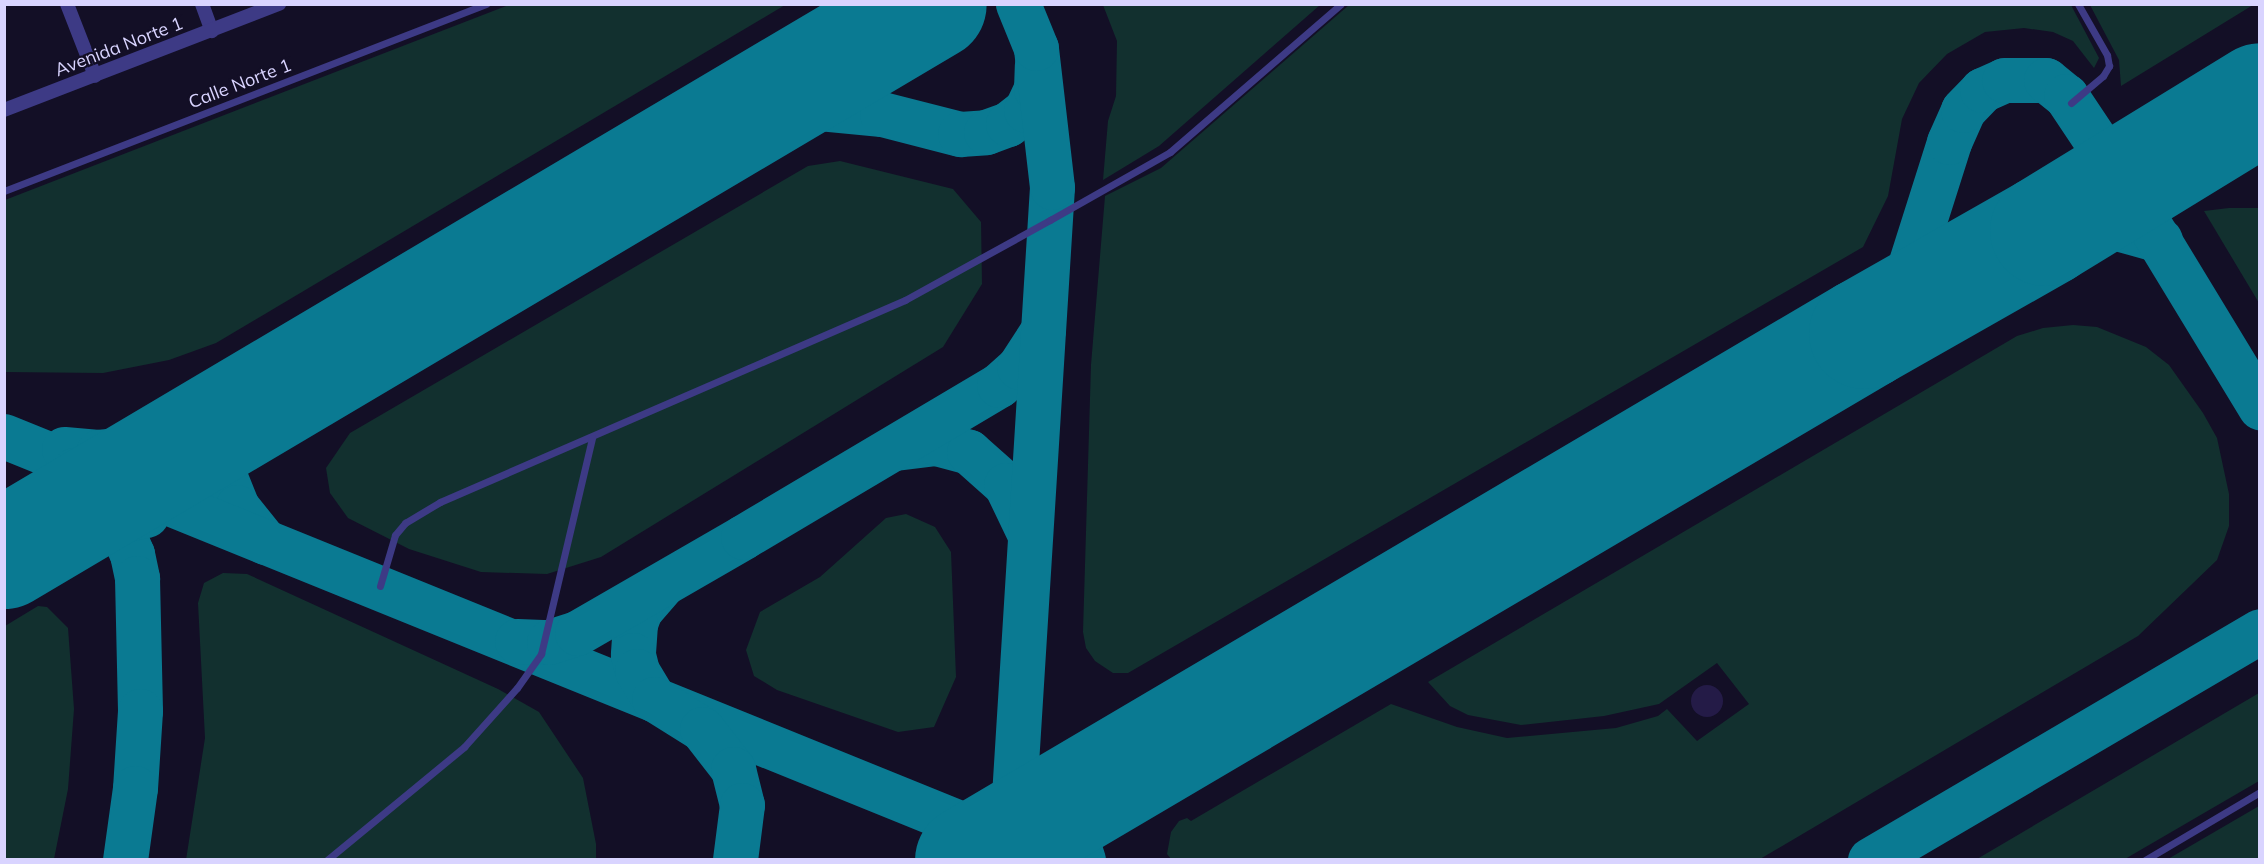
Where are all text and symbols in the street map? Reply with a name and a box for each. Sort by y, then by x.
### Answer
street label: Avenida Norte 1 [52,13,186,81]
street label: Calle Norte 1 [186,55,294,113]

